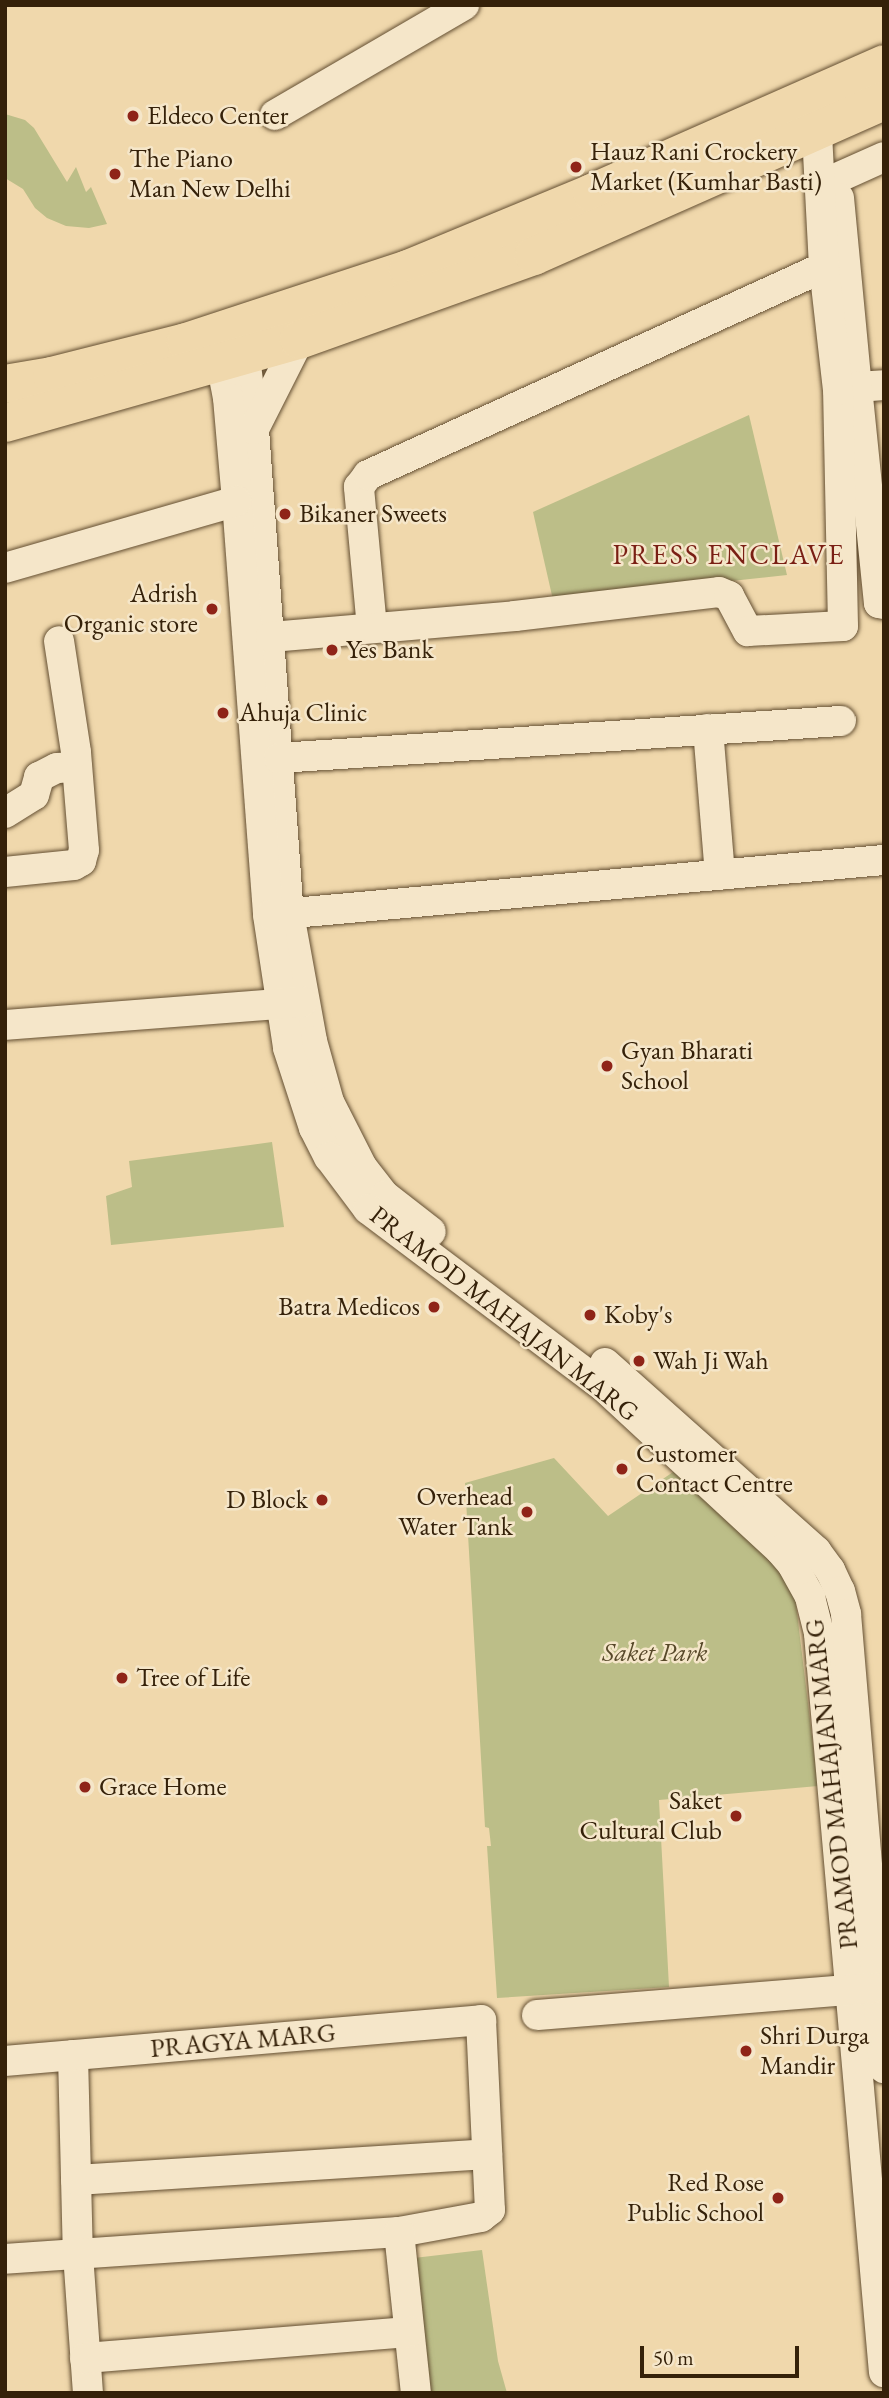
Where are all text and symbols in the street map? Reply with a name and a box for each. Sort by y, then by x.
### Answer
place label: Eldeco Center [147,100,288,132]
marker: Eldeco Center [125,108,141,124]
place label: Hauz Rani Crockery Market (Kumhar Basti) [590,136,822,198]
place label: The Piano Man New Delhi [129,143,291,204]
marker: Hauz Rani Crockery Market (Kumhar Basti) [568,159,584,175]
marker: The Piano Man New Delhi [107,166,123,182]
place label: Bikaner Sweets [299,498,447,530]
marker: Bikaner Sweets [277,506,293,522]
district label: PRESS ENCLAVE [614,537,844,571]
place label: Adrish Organic store [64,578,198,640]
marker: Adrish Organic store [204,601,220,617]
place label: Yes Bank [346,634,434,666]
marker: Yes Bank [324,642,340,658]
place label: Ahuja Clinic [239,697,367,729]
marker: Ahuja Clinic [213,703,233,723]
place label: Gyan Bharati School [621,1035,753,1096]
marker: Gyan Bharati School [599,1058,615,1074]
street label: PRAMOD MAHAJAN MARG [364,1200,644,1428]
place label: Batra Medicos [278,1291,420,1323]
marker: Batra Medicos [426,1299,442,1315]
place label: Koby's [604,1299,672,1331]
marker: Koby's [582,1307,598,1323]
place label: Wah Ji Wah [653,1345,769,1377]
marker: Wah Ji Wah [631,1353,647,1369]
place label: Customer Contact Centre [636,1438,793,1500]
marker: Customer Contact Centre [614,1461,630,1477]
place label: Overhead Water Tank [398,1481,513,1542]
place label: D Block [226,1484,308,1516]
marker: D Block [314,1492,330,1508]
marker: Overhead Water Tank [519,1504,535,1520]
street label: PRAMOD MAHAJAN MARG [799,1617,865,1951]
park label: Saket Park [602,1637,708,1669]
place label: Tree of Life [136,1662,250,1694]
marker: Tree of Life [114,1670,130,1686]
place label: Grace Home [99,1771,227,1803]
marker: Grace Home [77,1779,93,1795]
place label: Saket Cultural Club [579,1785,722,1846]
marker: Saket Cultural Club [728,1808,744,1824]
street label: PRAGYA MARG [149,2017,337,2065]
place label: Shri Durga Mandir [760,2020,869,2082]
marker: Shri Durga Mandir [738,2043,754,2059]
place label: Red Rose Public School [627,2167,764,2228]
marker: Red Rose Public School [770,2190,786,2206]
scale bar [644,2332,803,2376]
text: 50 m [653,2344,694,2371]

